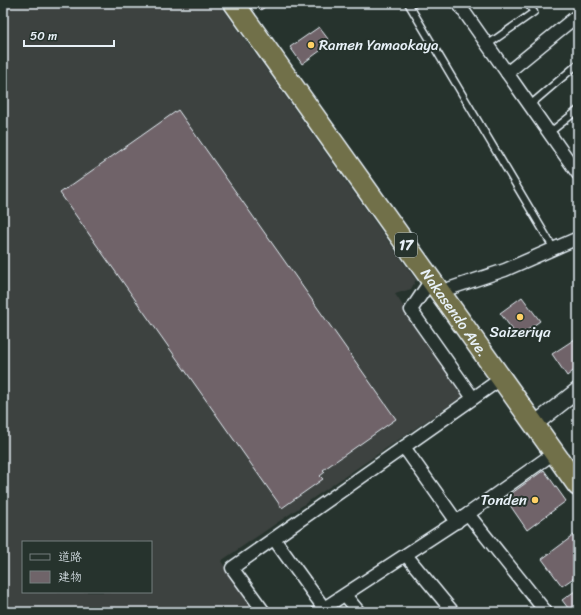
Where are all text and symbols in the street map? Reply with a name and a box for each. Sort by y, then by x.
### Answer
scale bar [24,22,114,48]
text: 50 m [30,25,57,47]
place label: Ramen Yamaokaya [319,32,439,58]
marker: Ramen Yamaokaya [306,40,316,50]
road number: 17 [395,233,417,257]
street label: Nakasendo Ave. [414,263,495,363]
marker: Saizeriya [515,312,525,322]
place label: Saizeriya [490,319,551,345]
place label: Tonden [481,487,527,513]
marker: Tonden [530,495,540,505]
legend [22,541,152,593]
text: 道路 [58,546,82,568]
text: 建物 [58,566,82,588]

